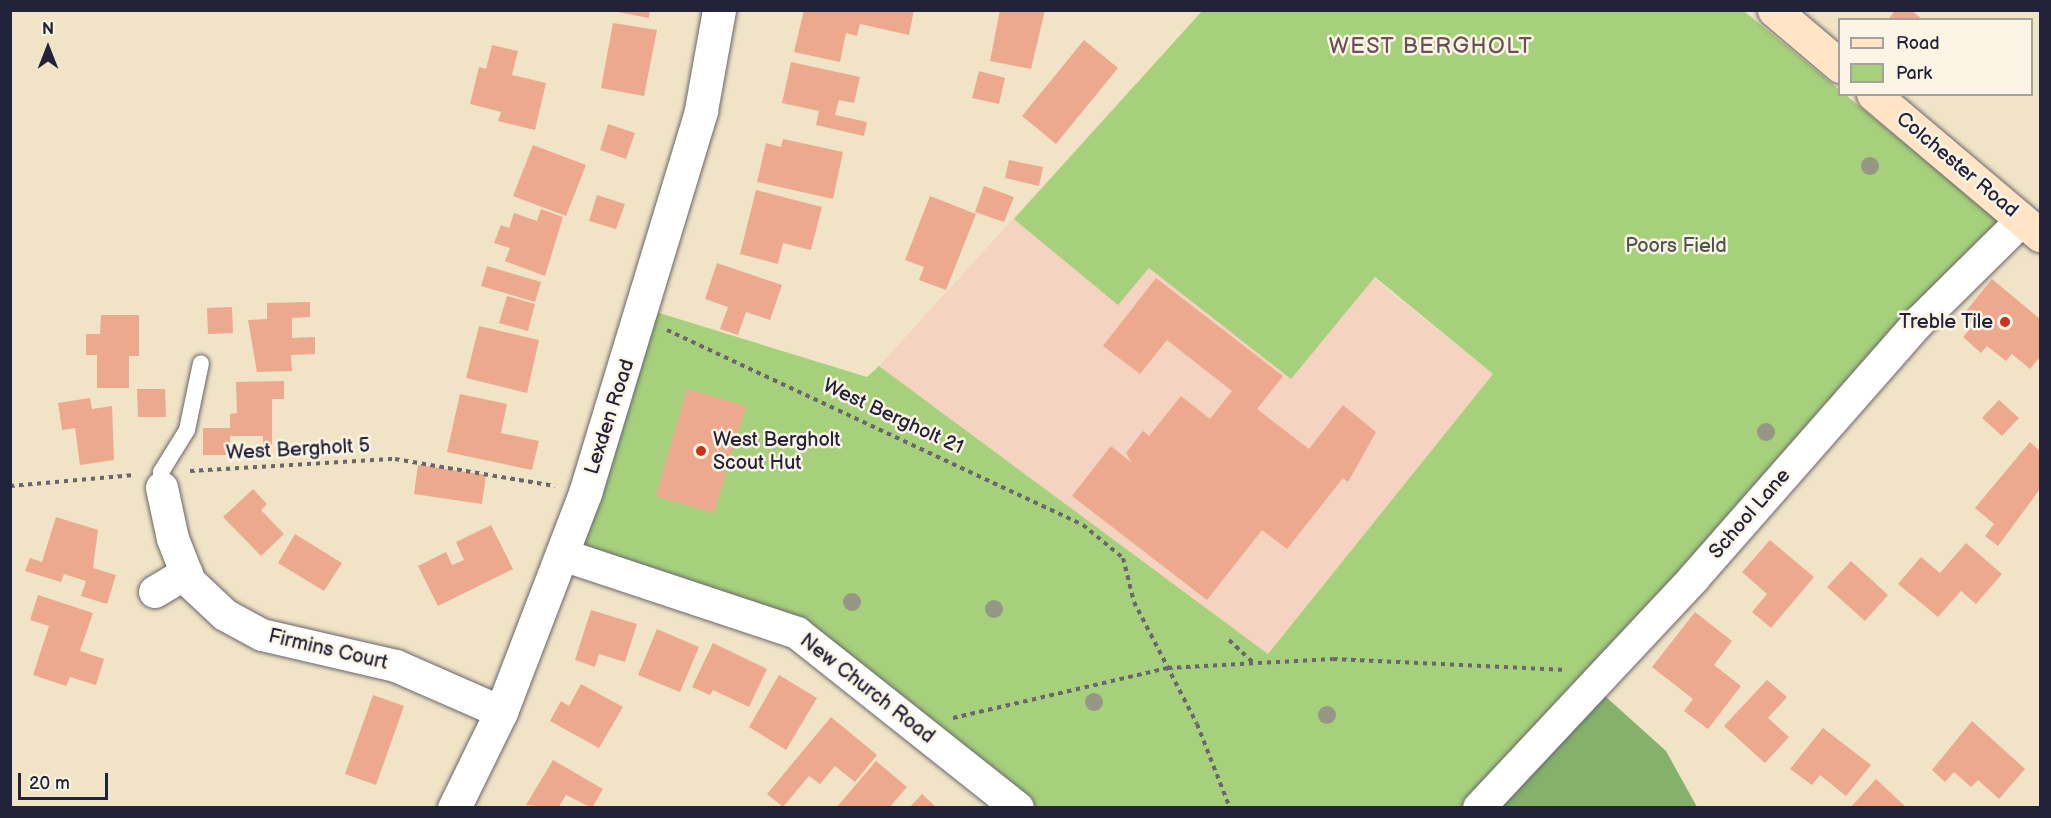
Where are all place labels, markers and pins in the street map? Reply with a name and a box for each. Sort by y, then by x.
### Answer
place label: Treble Tile [1898,310,1993,334]
marker: Treble Tile [1998,315,2012,329]
place label: West Bergholt Scout Hut [713,428,840,475]
marker: West Bergholt Scout Hut [694,444,708,458]

